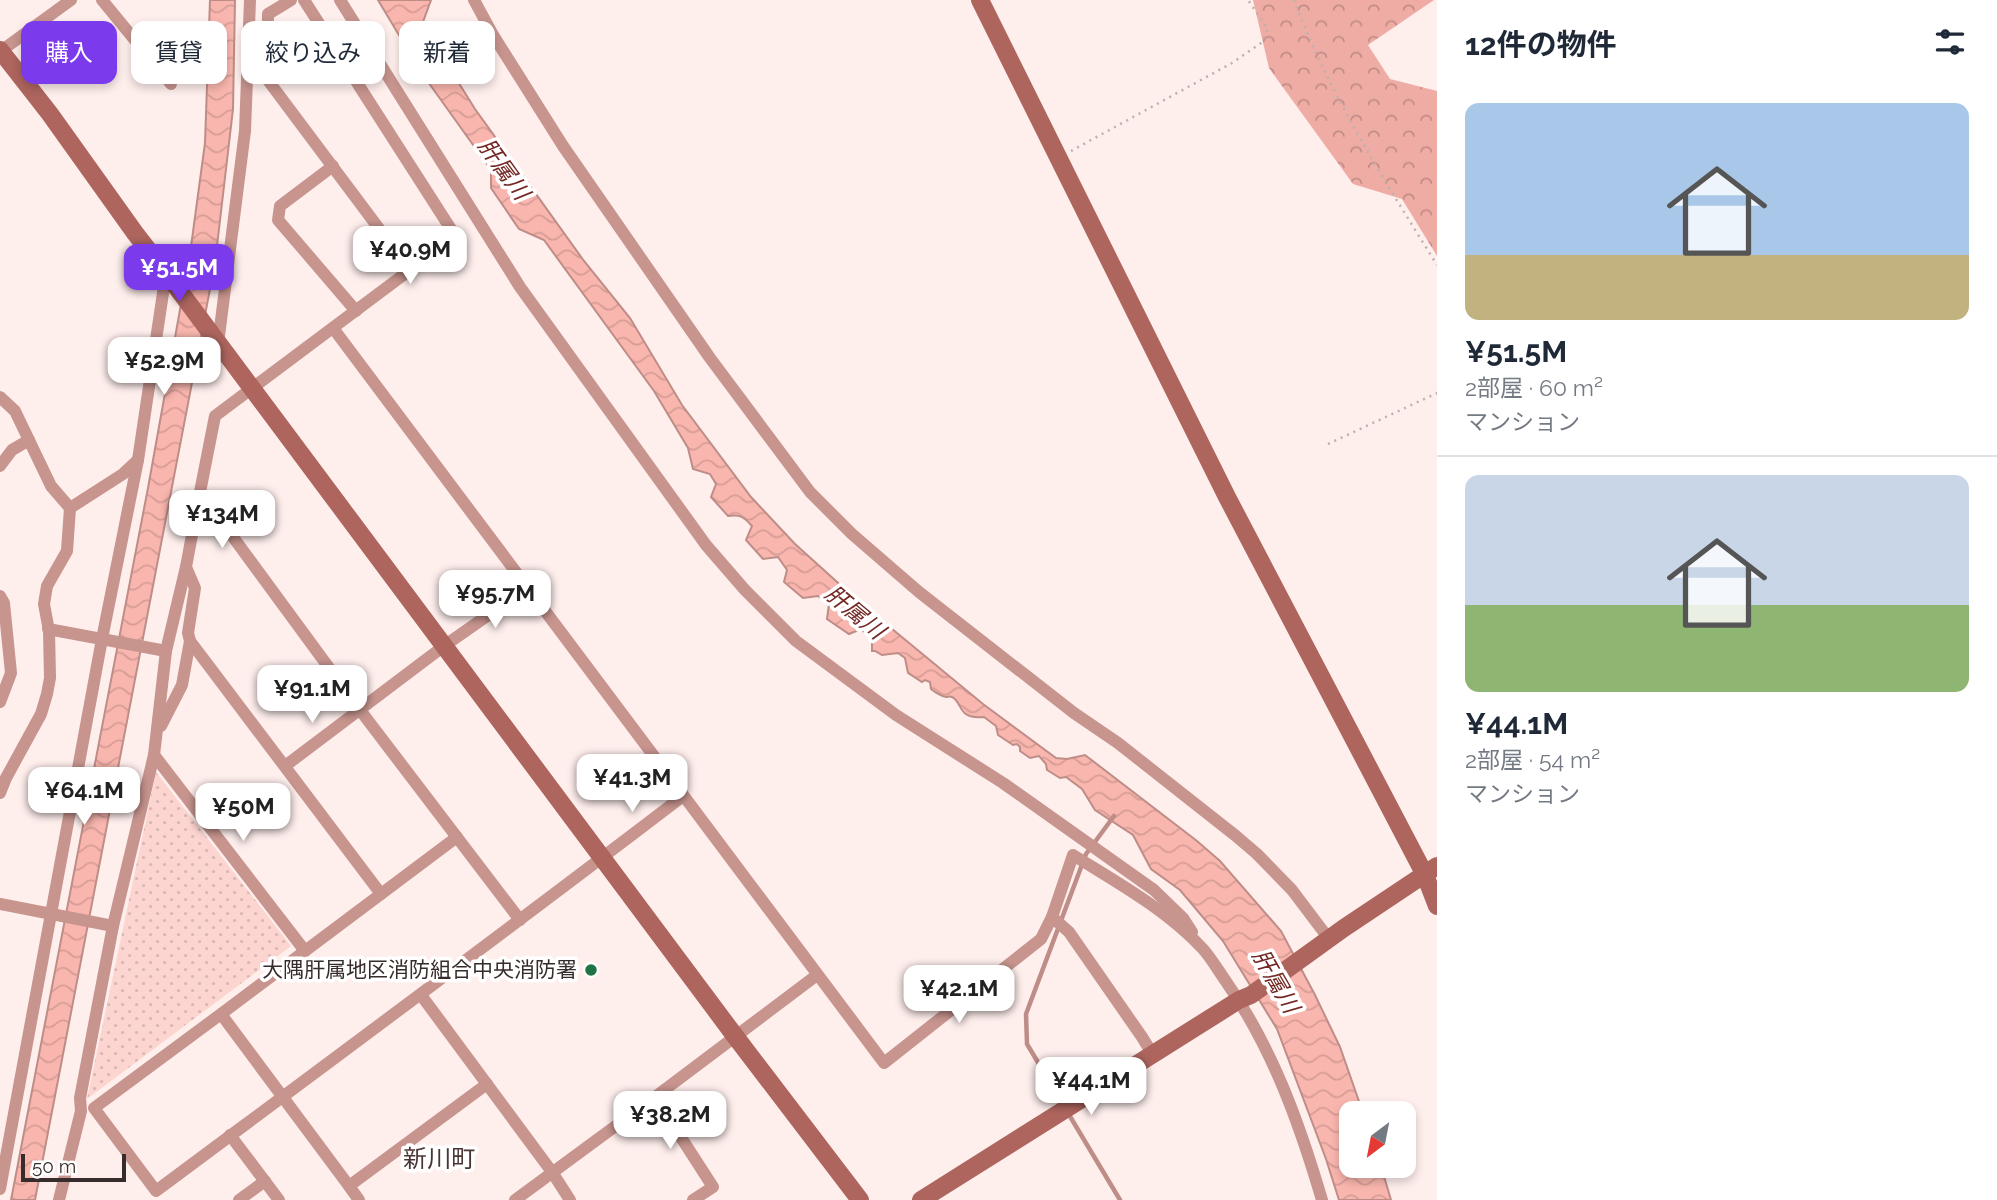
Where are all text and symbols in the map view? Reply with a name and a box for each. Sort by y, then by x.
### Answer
chip: 購入 [21,21,117,84]
chip: 賃貸 [131,21,227,84]
chip: 絞り込み [241,21,385,84]
chip: 新着 [399,21,495,84]
icon: filters [1931,23,1969,61]
text: 12件の物件 [1465,27,1617,62]
water label: 肝属川 [473,133,537,207]
icon: home [1654,148,1780,274]
pin: ¥40.9M [353,226,467,286]
text: ¥40.9M [369,235,451,262]
pin: ¥51.5M [122,244,236,304]
text: ¥51.5M [140,253,218,280]
text: ¥51.5M [1465,334,1567,369]
pin: ¥52.9M [107,338,221,397]
text: ¥52.9M [124,346,204,373]
text: 2部屋 · 60 m² [1465,374,1603,401]
text: マンション [1465,408,1580,435]
pin: ¥134M [173,490,271,550]
text: ¥134M [185,499,259,526]
icon: home [1654,520,1780,646]
pin: ¥95.7M [438,570,552,630]
text: ¥95.7M [455,579,535,606]
water label: 肝属川 [820,579,893,646]
pin: ¥91.1M [255,666,369,725]
text: ¥91.1M [273,674,351,701]
text: ¥44.1M [1465,706,1568,741]
text: 2部屋 · 54 m² [1465,746,1600,773]
pin: ¥41.3M [575,754,689,814]
text: ¥41.3M [593,763,671,790]
pin: ¥64.1M [27,768,141,827]
text: ¥64.1M [44,776,124,803]
text: マンション [1465,780,1580,807]
pin: ¥50M [202,784,284,843]
text: ¥50M [211,792,275,819]
water label: 肝属川 [1247,944,1307,1020]
place label: 大隅肝属地区消防組合中央消防署 [262,957,577,982]
marker: 大隅肝属地区消防組合中央消防署 [583,962,599,978]
pin: ¥42.1M [902,965,1016,1025]
text: ¥42.1M [920,974,998,1001]
pin: ¥44.1M [1034,1058,1148,1117]
text: ¥44.1M [1051,1066,1131,1093]
pin: ¥38.2M [613,1092,727,1151]
text: ¥38.2M [629,1100,711,1127]
north arrow [1339,1101,1416,1178]
map controls [1339,1101,1416,1178]
district label: 新川町 [403,1144,475,1173]
scale bar [21,1151,126,1183]
text: 50 m [32,1155,76,1177]

